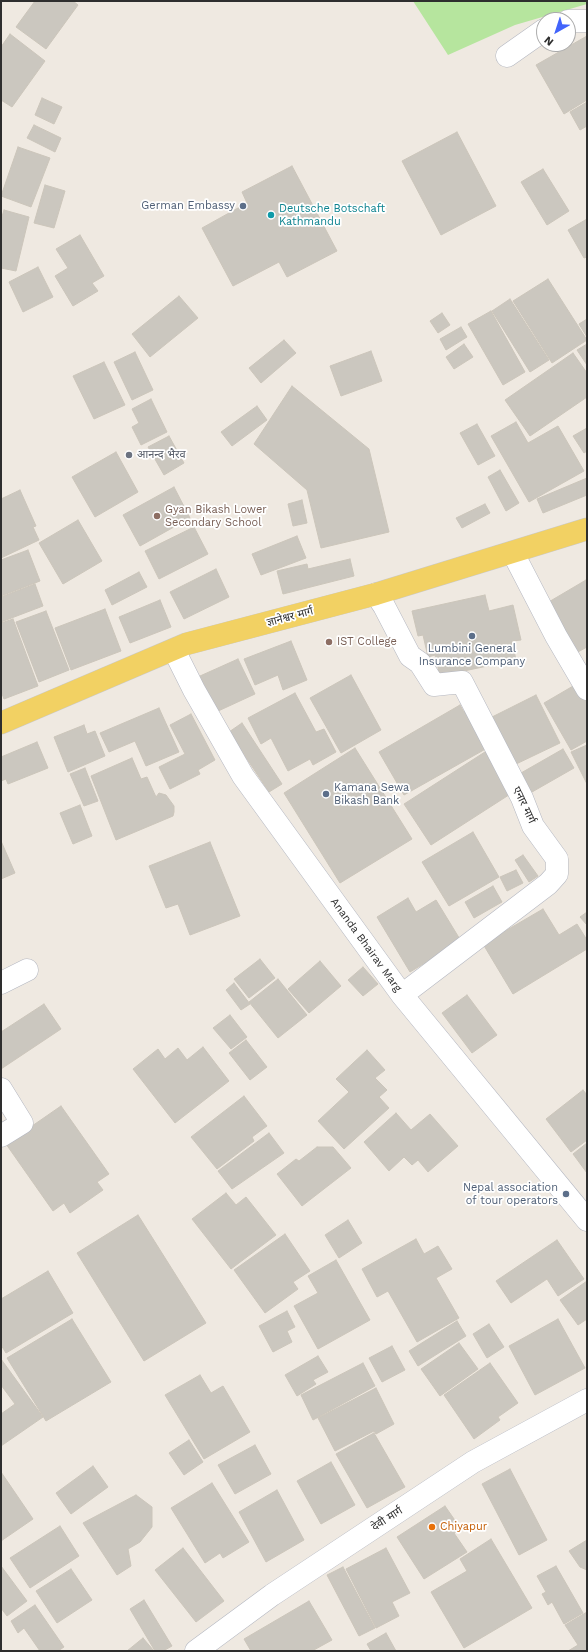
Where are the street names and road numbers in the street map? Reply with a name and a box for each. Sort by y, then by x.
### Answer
street label: ज्ञानेश्वर मार्ग [265,604,315,630]
street label: एनार मार्ग [510,785,538,825]
street label: Ananda Bhairav Marg [328,896,404,994]
street label: देवी मार्ग [369,1504,405,1534]

